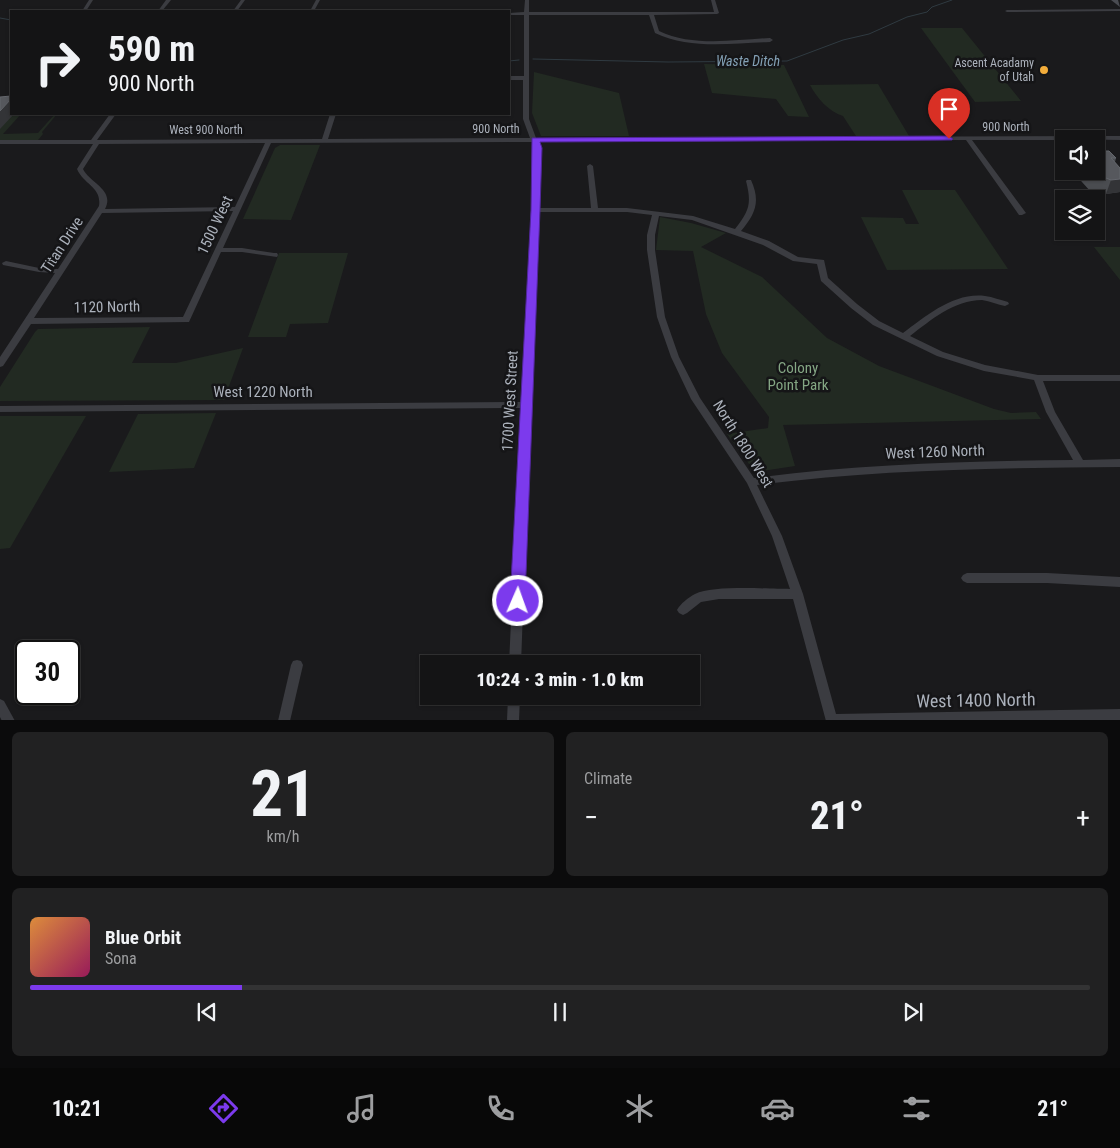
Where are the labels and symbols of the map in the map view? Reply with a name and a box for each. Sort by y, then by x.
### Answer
water label: Waste Ditch [716,53,780,69]
place label: Ascent Acadamy of Utah [954,56,1034,84]
marker: Ascent Acadamy of Utah [1038,64,1050,76]
pin [928,88,970,139]
street label: 900 North [982,120,1030,134]
street label: 900 North [472,122,520,136]
street label: West 900 North [169,123,243,137]
street label: 1500 West [194,193,236,257]
street label: Titan Drive [37,213,87,277]
street label: 1120 North [74,297,140,317]
street label: 1700 West Street [498,350,522,452]
park label: Colony Point Park [767,359,829,394]
street label: West 1220 North [213,383,313,401]
street label: North 1800 West [709,397,777,491]
street label: West 1260 North [885,441,985,463]
position arrow [491,574,543,626]
speed limit sign: 30 [15,640,80,705]
street label: West 1400 North [916,688,1036,712]

